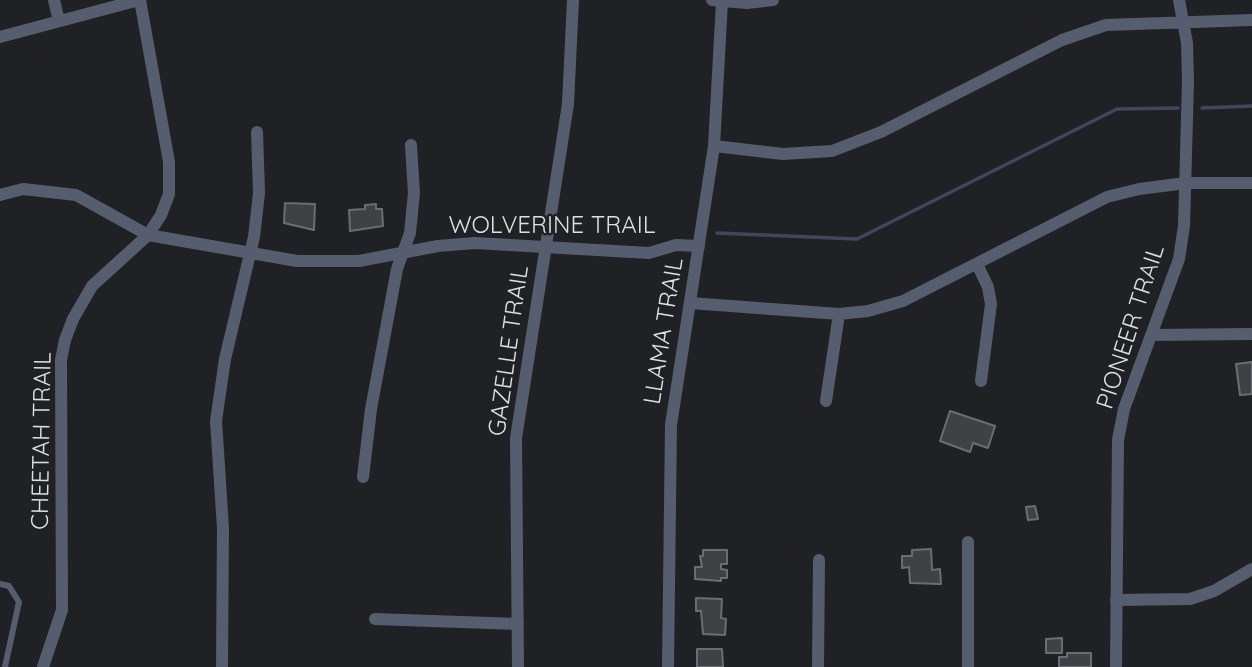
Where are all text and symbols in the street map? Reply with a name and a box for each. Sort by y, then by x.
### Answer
street label: WOLVERINE TRAIL [448,212,656,240]
street label: PIONEER TRAIL [1091,241,1171,413]
street label: LLAMA TRAIL [638,256,690,406]
street label: GAZELLE TRAIL [483,264,535,438]
street label: CHEETAH TRAIL [26,352,58,530]

